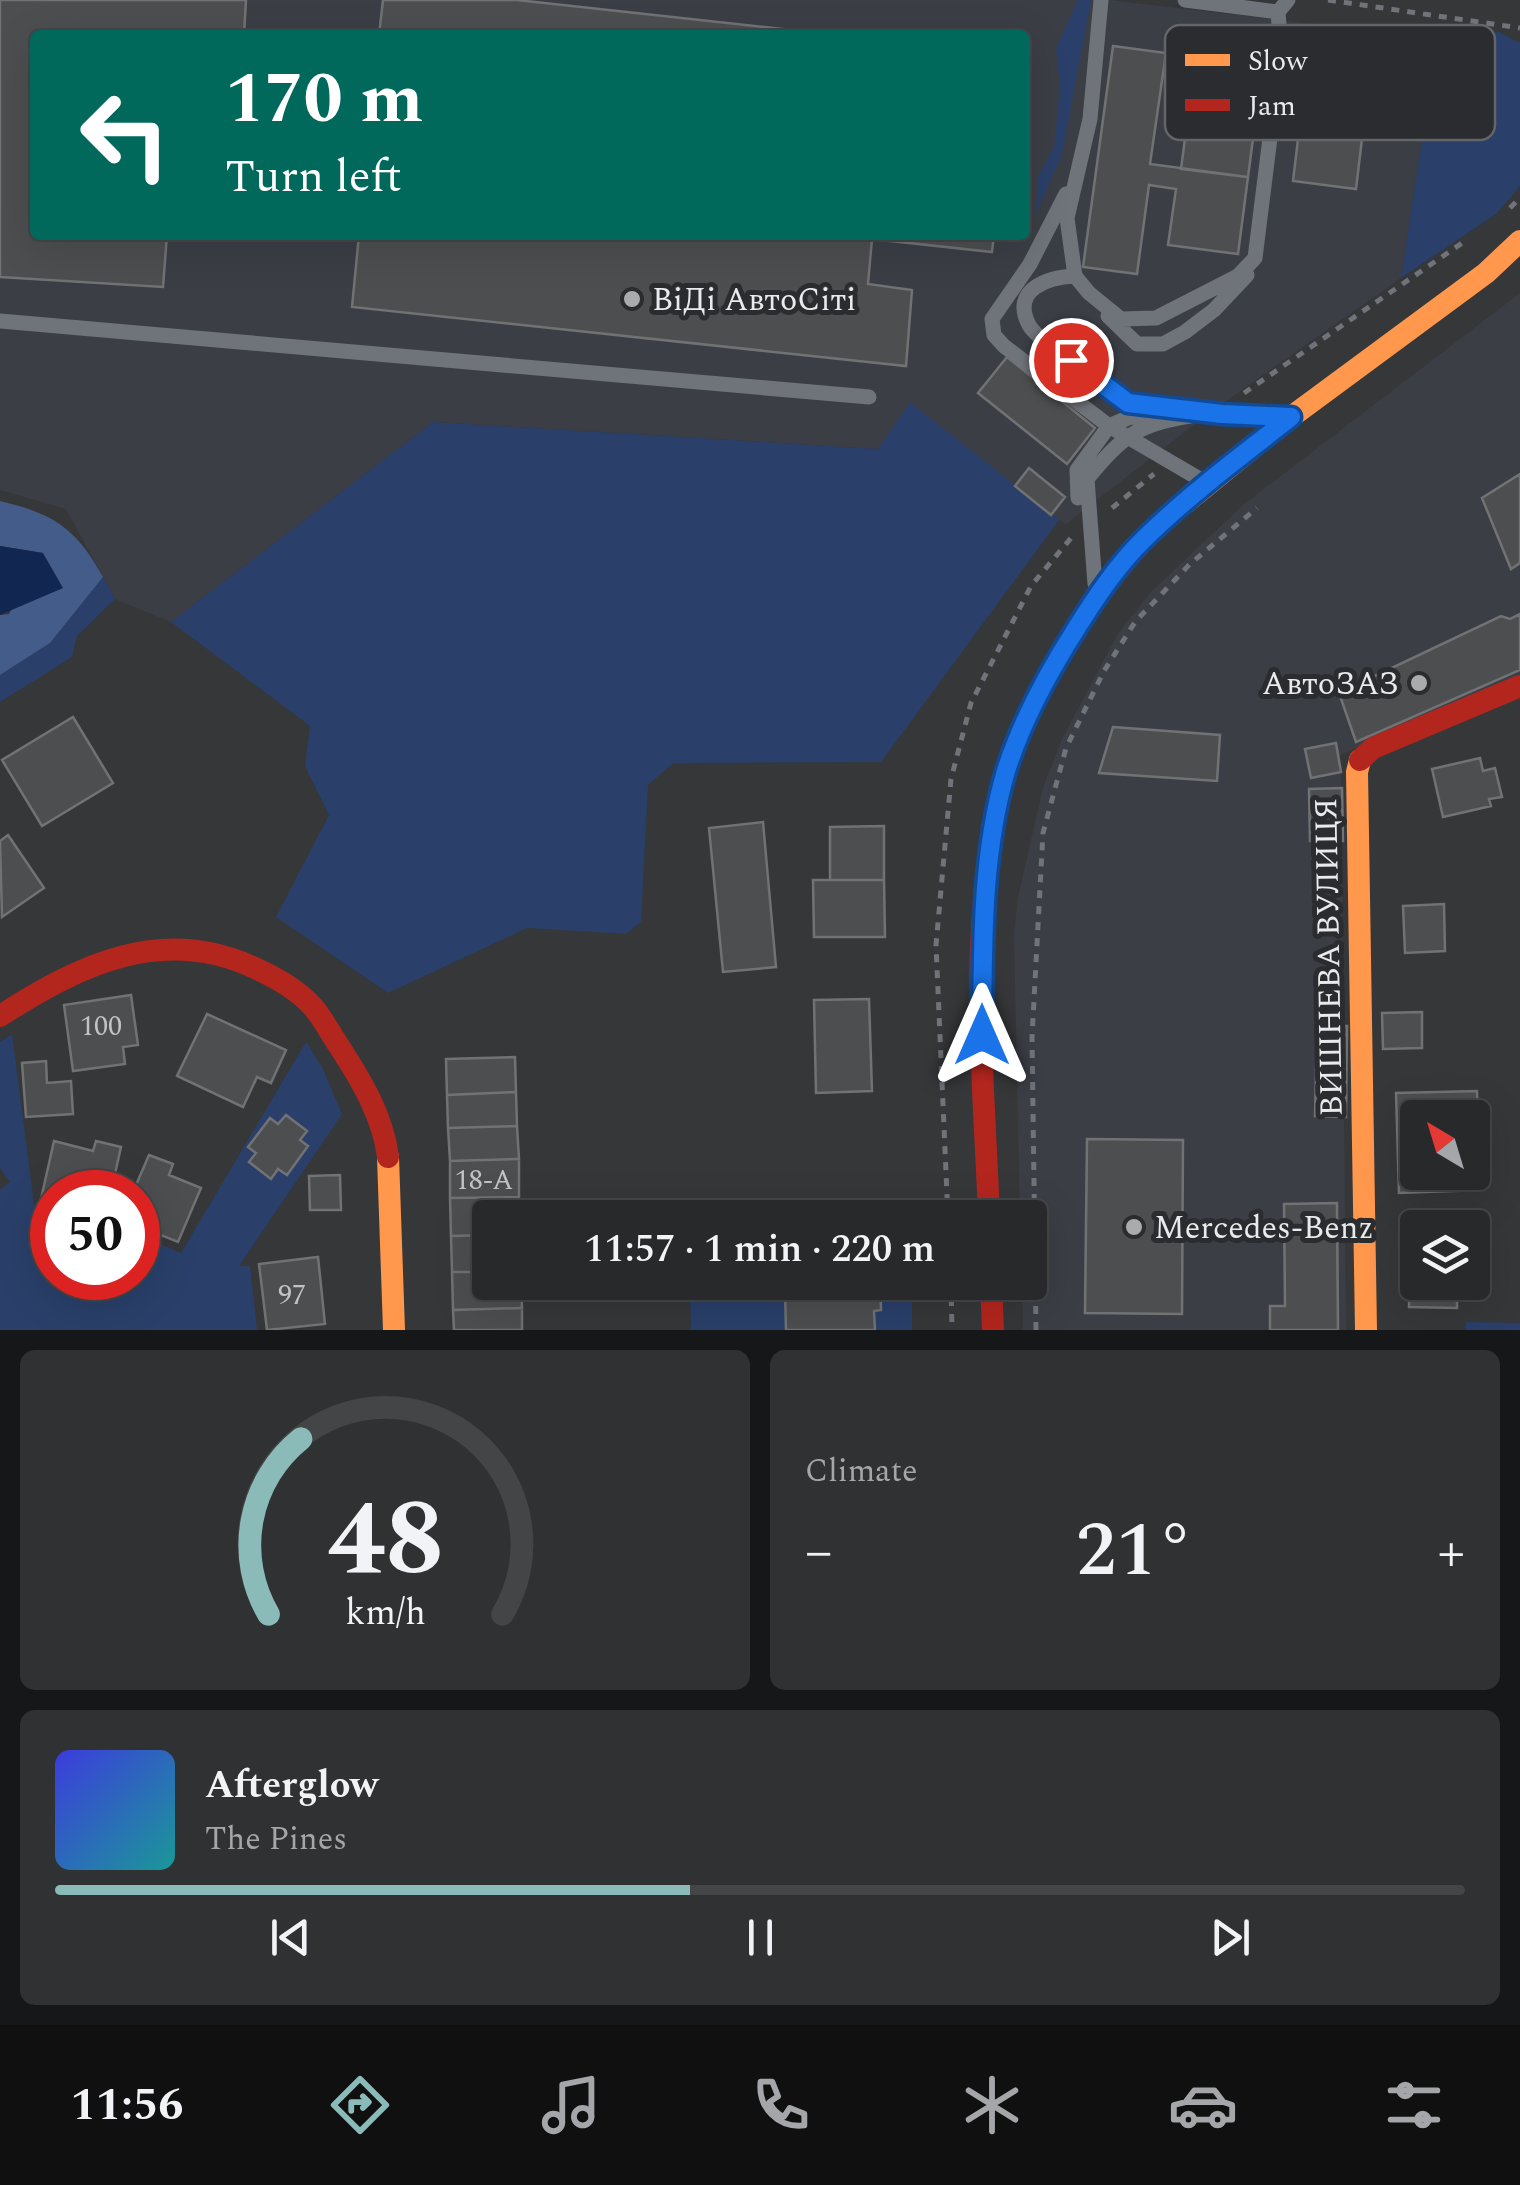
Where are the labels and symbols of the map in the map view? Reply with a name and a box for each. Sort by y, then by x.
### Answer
legend [1165,25,1495,140]
text: Slow [1248,40,1308,83]
text: Jam [1248,85,1296,128]
place label: ВіДі АвтоСіті [652,276,856,325]
marker: ВіДі АвтоСіті [621,288,643,310]
pin [1029,318,1114,403]
place label: АвтоЗАЗ [1262,660,1399,709]
marker: АвтоЗАЗ [1408,672,1430,694]
street label: ВИШНЕВА ВУЛИЦЯ [1302,797,1357,1117]
position arrow [930,983,1034,1087]
house number: 100 [80,1005,122,1048]
north arrow [1400,1100,1490,1190]
house number: 18-А [455,1159,513,1202]
speed limit sign: 50 [30,1170,160,1300]
place label: Mercedes-Benz [1154,1204,1374,1253]
marker: Mercedes-Benz [1123,1216,1145,1238]
house number: 97 [278,1274,306,1317]

